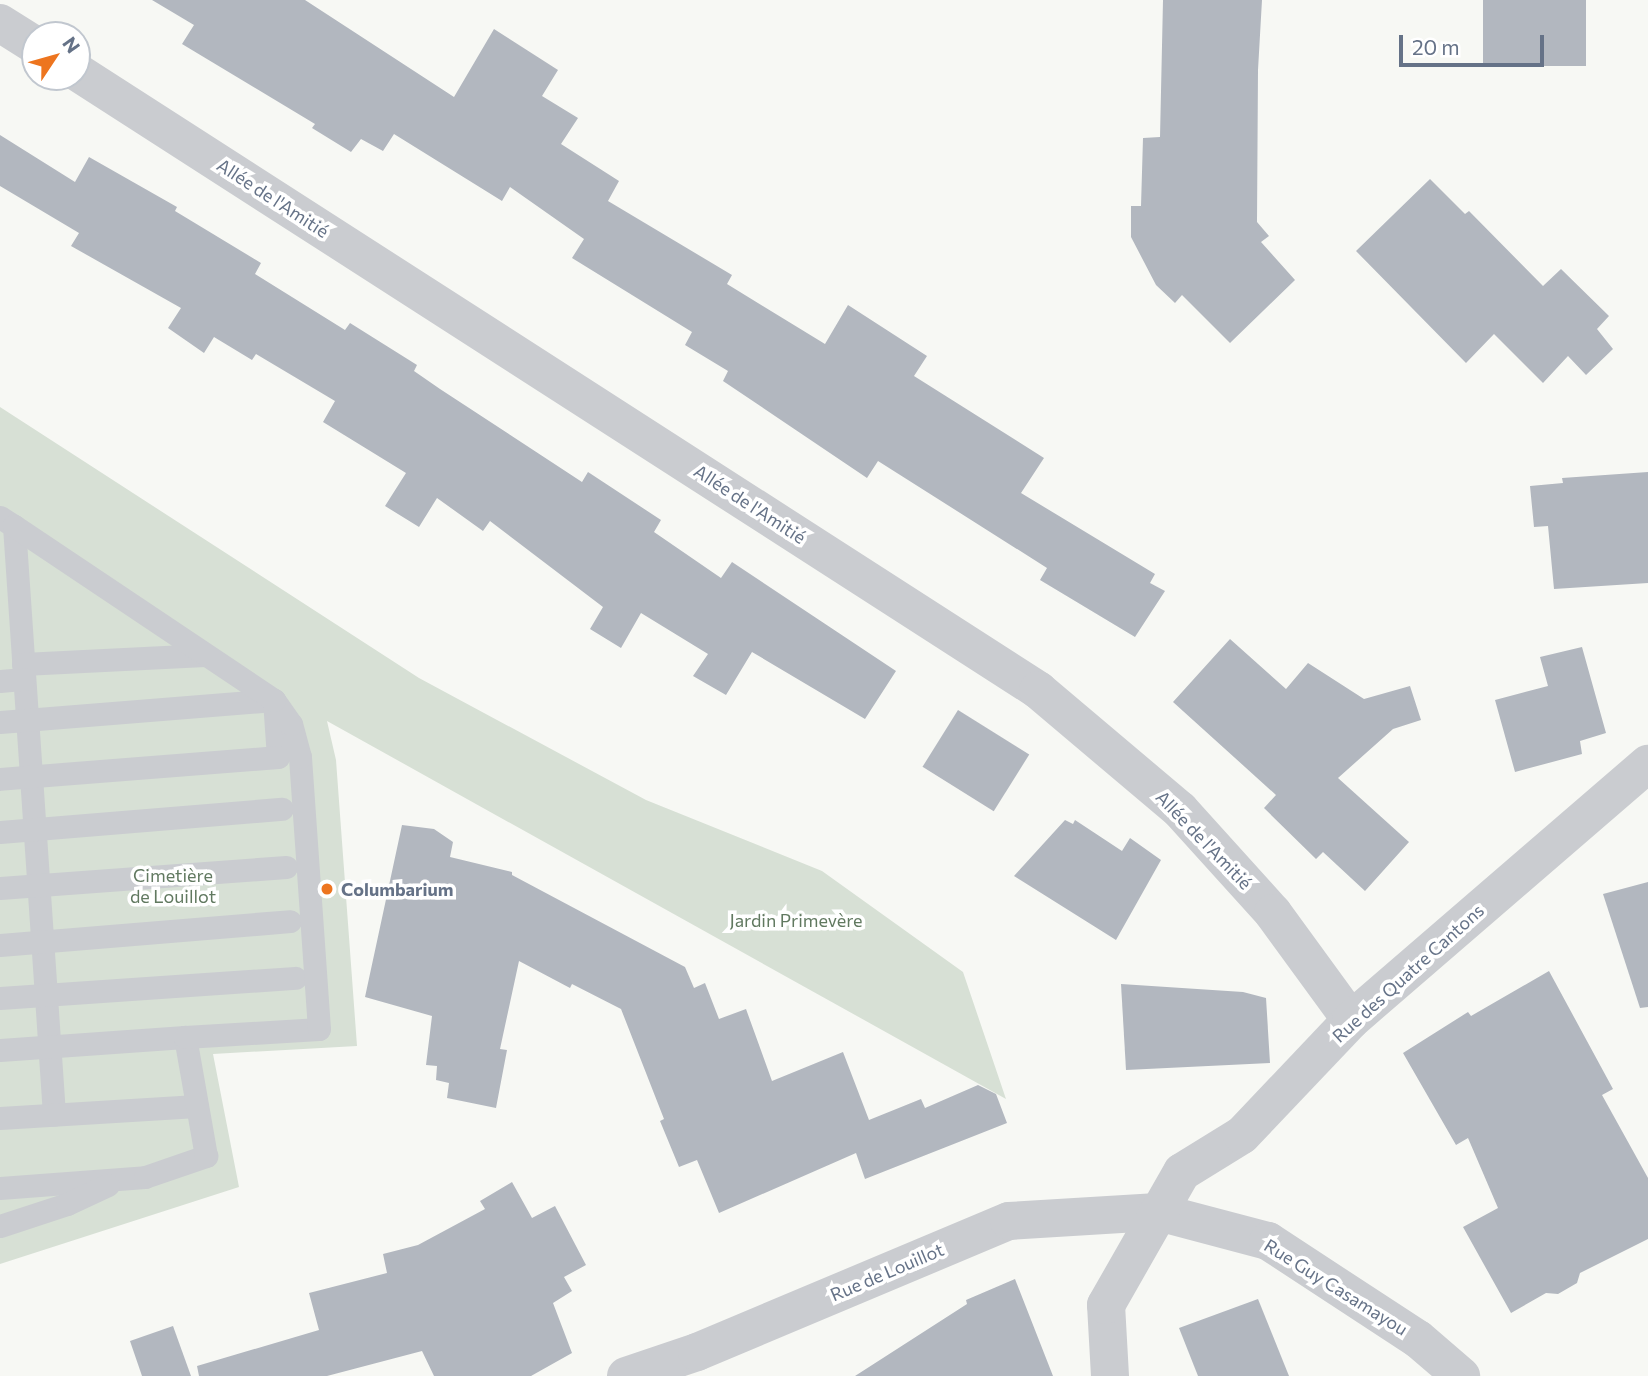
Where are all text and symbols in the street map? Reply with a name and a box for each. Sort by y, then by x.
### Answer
north arrow [21,21,91,91]
scale bar [1403,21,1548,65]
text: N [58,32,85,57]
text: 20 m [1412,34,1460,59]
street label: Allée de l'Amitié [213,154,333,242]
street label: Allée de l'Amitié [690,460,810,548]
street label: Allée de l'Amitié [1151,786,1257,894]
park label: Cimetière de Louillot [130,865,216,908]
place label: Columbarium [341,878,453,900]
marker: Columbarium [319,881,335,897]
street label: Rue des Quatre Cantons [1328,899,1488,1047]
park label: Jardin Primevère [729,909,863,931]
street label: Rue Guy Casamayou [1260,1234,1412,1340]
street label: Rue de Louillot [827,1238,947,1306]

